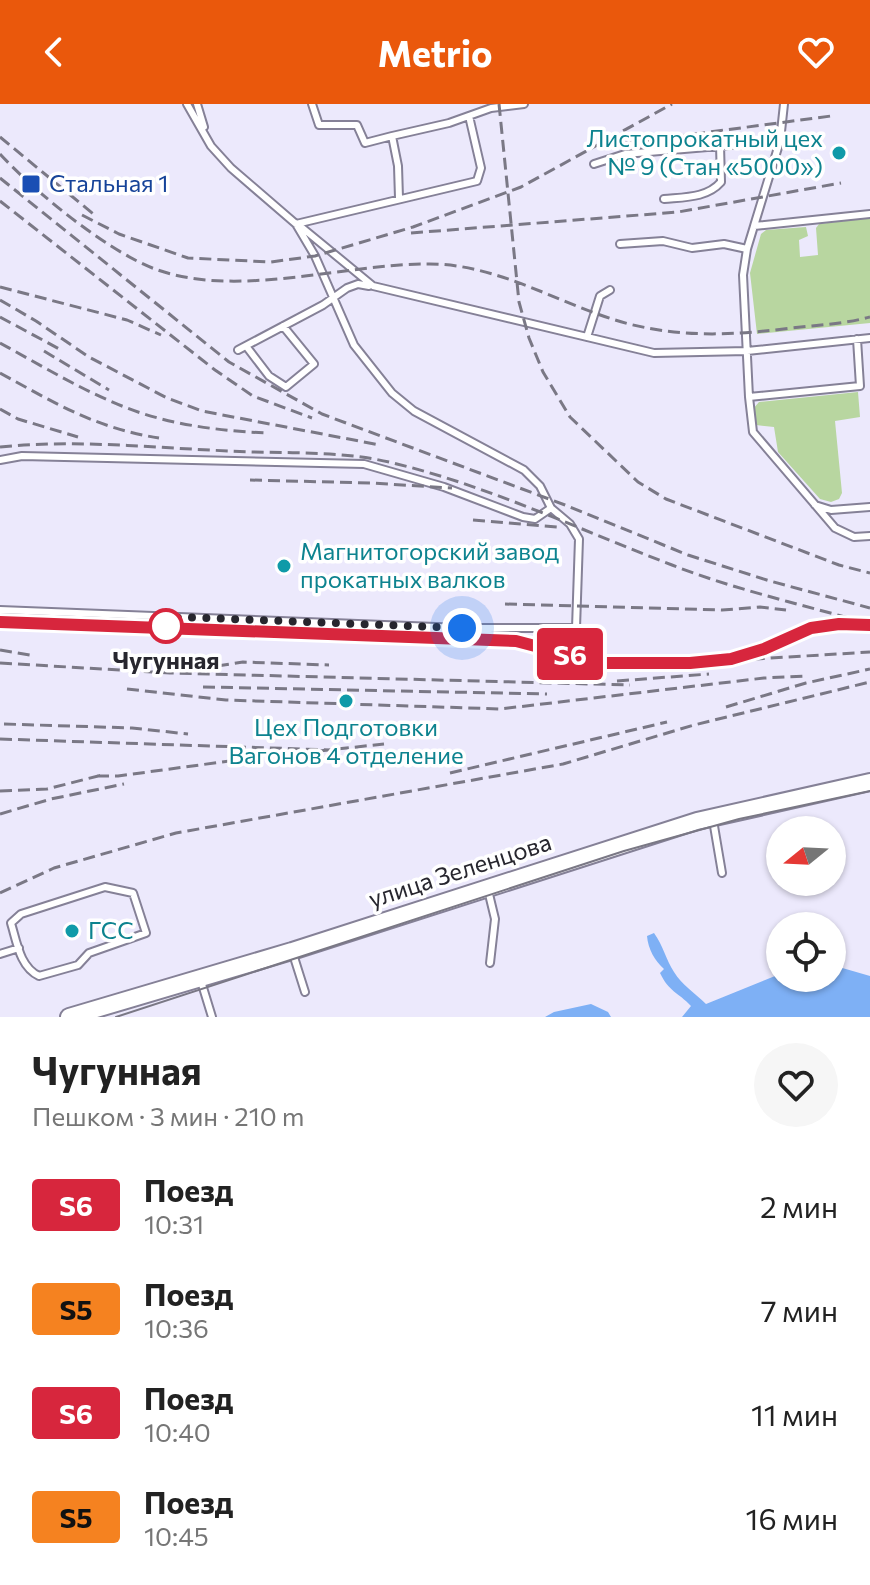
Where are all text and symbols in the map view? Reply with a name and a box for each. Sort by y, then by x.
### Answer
icon: back [32,30,76,74]
text: Metrio [378,30,492,74]
icon: heart [794,30,838,74]
place label: Листопрокатный цех № 9 (Стан «5000») [586,123,823,180]
marker: Листопрокатный цех № 9 (Стан «5000») [830,144,848,162]
place label: Стальная 1 [49,168,169,197]
marker: Стальная 1 [20,173,42,195]
place label: Магнитогорский завод прокатных валков [300,536,559,593]
marker: Магнитогорский завод прокатных валков [275,557,293,575]
your location [442,608,482,648]
marker: Чугунная [149,609,183,643]
line badge: S6 [534,628,606,680]
text: S6 [553,637,587,671]
place label: Чугунная [112,645,220,674]
marker: Цех Подготовки Вагонов 4 отделение [337,692,355,710]
place label: Цех Подготовки Вагонов 4 отделение [228,712,464,769]
north arrow [766,816,846,896]
map controls [766,816,846,992]
street label: улица Зеленцова [365,826,555,913]
button: locate [766,912,846,992]
place label: ГСС [88,915,134,944]
marker: ГСС [63,922,81,940]
button: heart [754,1043,838,1127]
text: Чугунная [32,1046,202,1093]
text: Пешком · 3 мин · 210 m [32,1100,304,1131]
text: Поезд [144,1171,233,1208]
text: 2 мин [760,1187,838,1224]
text: S6 [59,1188,93,1222]
text: 10:31 [144,1208,204,1239]
text: Поезд [144,1275,233,1312]
text: 7 мин [761,1291,838,1328]
text: S5 [59,1292,93,1326]
text: 10:36 [144,1312,209,1343]
text: Поезд [144,1379,233,1416]
text: 11 мин [751,1395,838,1432]
text: S6 [59,1396,93,1430]
text: 10:40 [144,1416,211,1447]
text: Поезд [144,1483,233,1520]
text: 16 мин [746,1499,838,1536]
text: S5 [59,1500,93,1534]
text: 10:45 [144,1520,209,1551]

